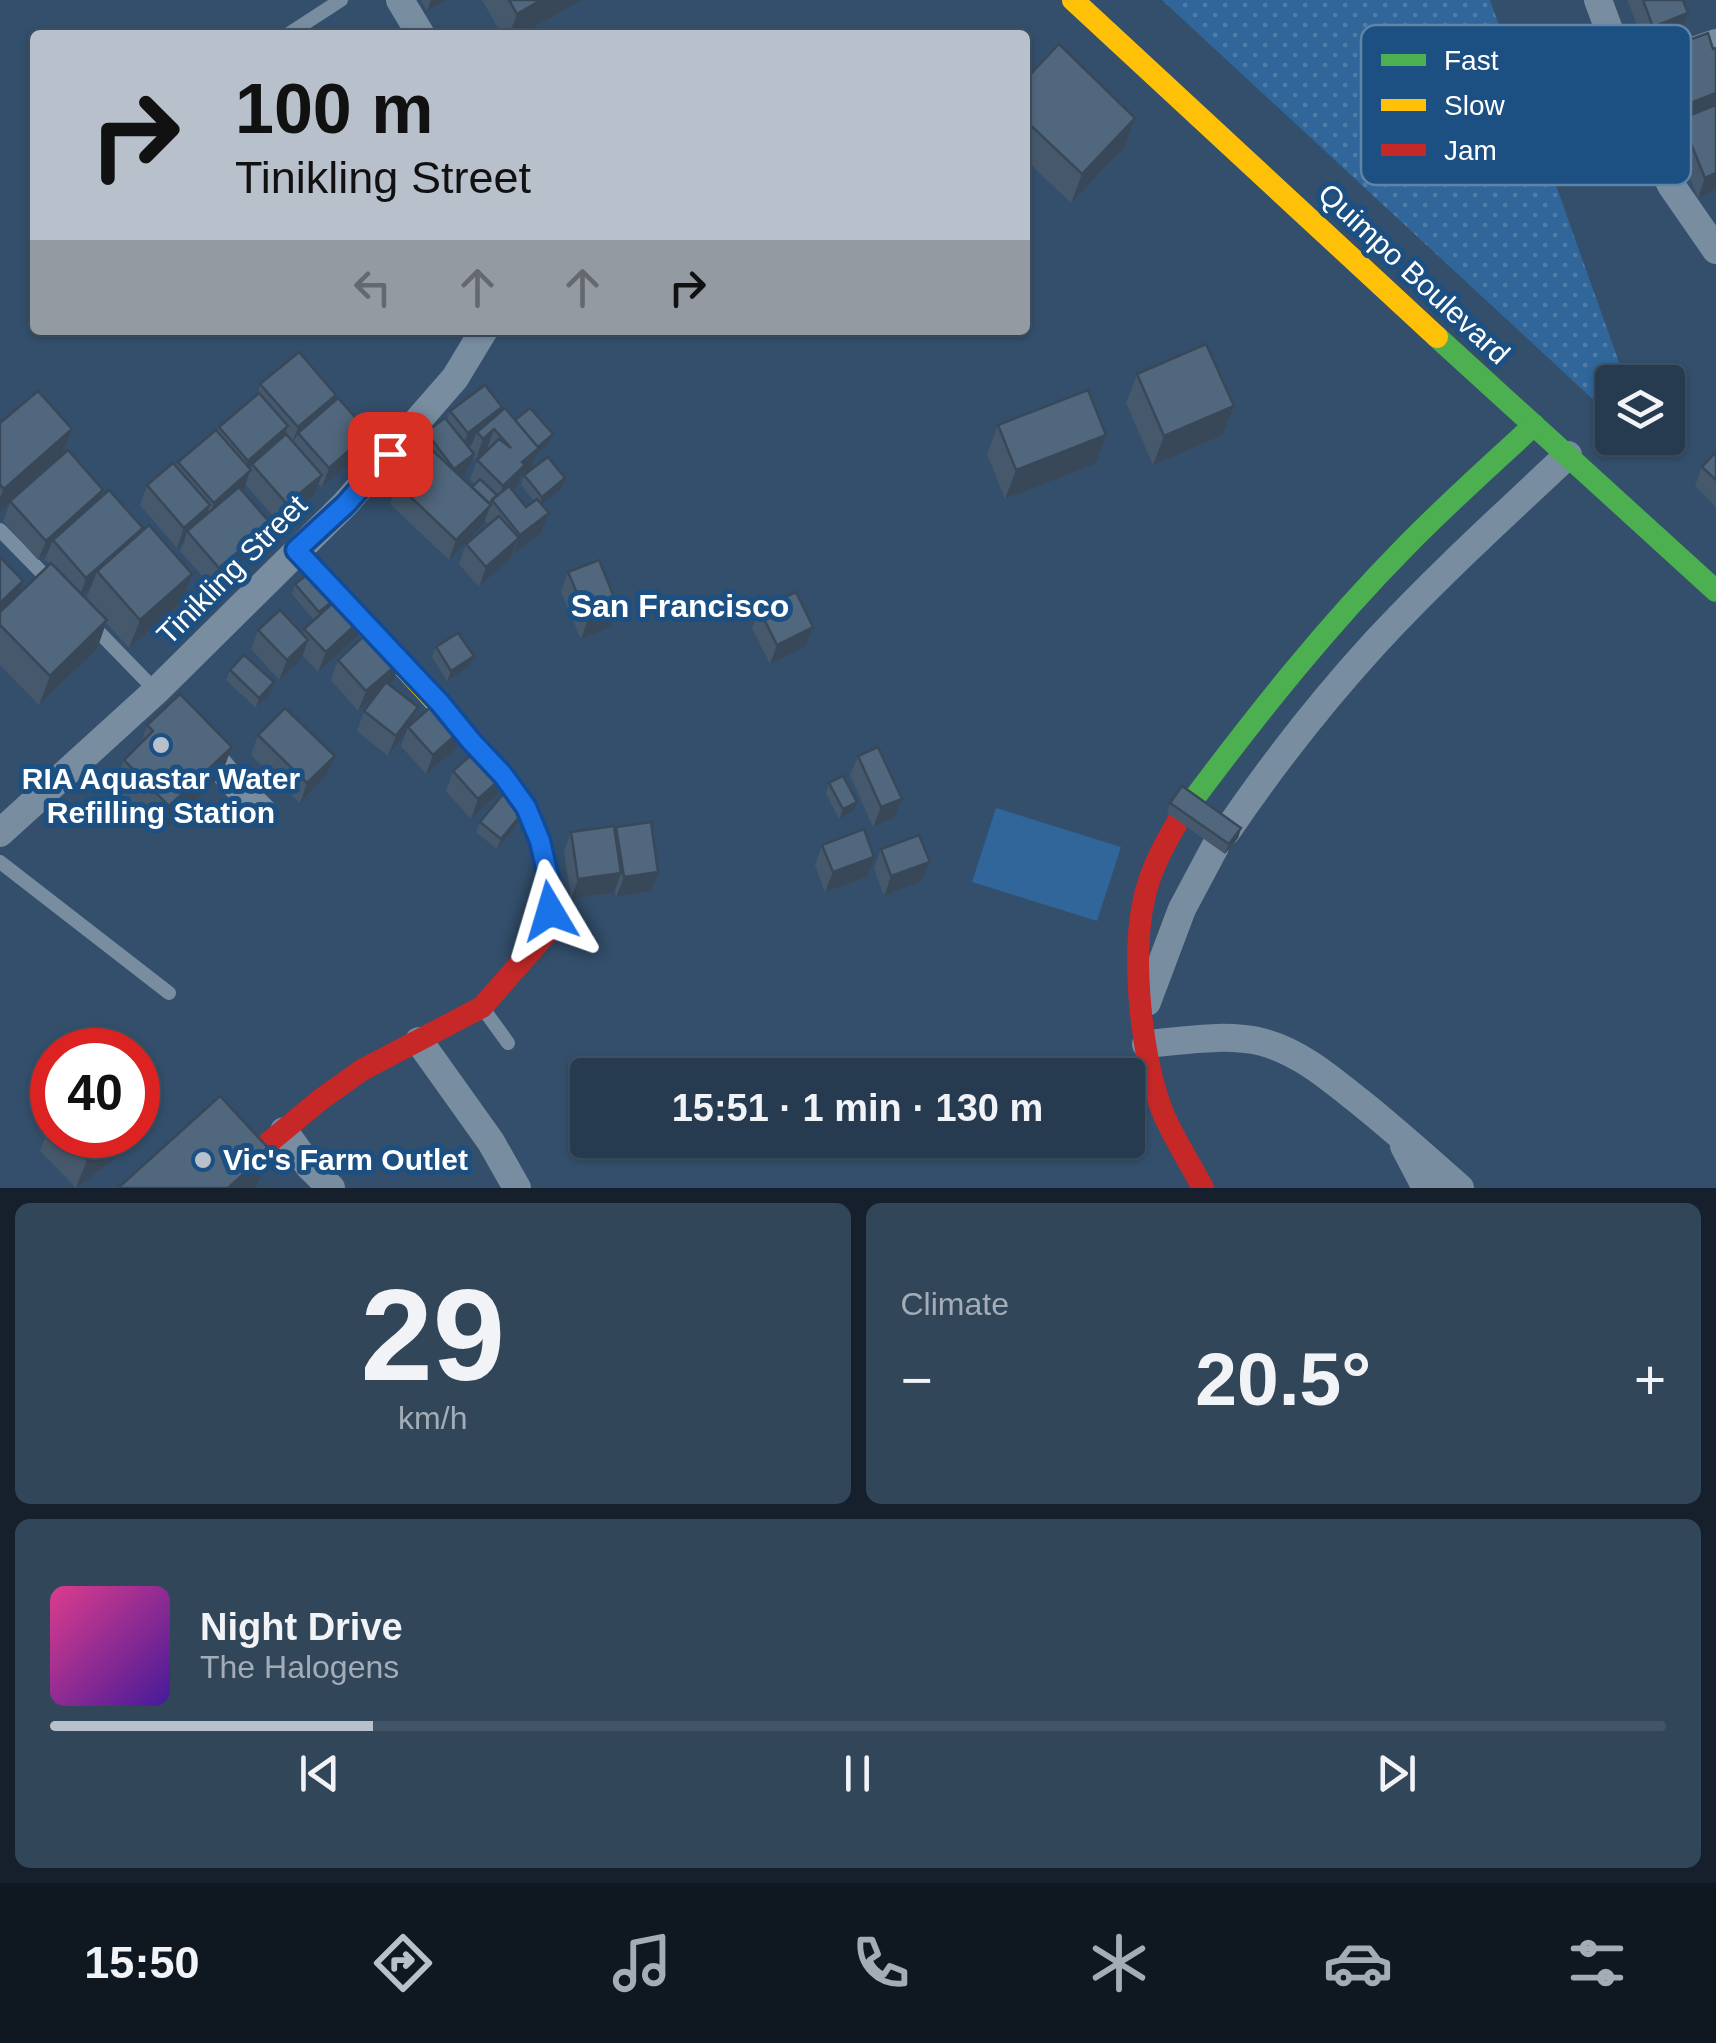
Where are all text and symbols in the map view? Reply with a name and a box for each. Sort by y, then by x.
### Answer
legend [1361,25,1691,185]
text: Fast [1444,45,1499,76]
icon: right [70,70,200,200]
text: 100 m [235,70,433,148]
text: Slow [1444,90,1505,121]
text: Jam [1444,135,1497,166]
text: Tinikling Street [235,152,531,203]
street label: Quimpo Boulevard [1312,177,1516,370]
icon: left [345,260,400,315]
icon: ahead [450,260,505,315]
icon: ahead [555,260,610,315]
icon: right [660,260,715,315]
map controls [1595,365,1685,455]
button: layers [1595,365,1685,455]
pin [348,412,433,497]
icon: arrive [363,427,418,482]
street label: Tinikling Street [150,488,314,651]
district label: San Francisco [571,588,789,624]
marker: RIA Aquastar Water Refilling Station [150,734,172,756]
place label: RIA Aquastar Water Refilling Station [22,762,301,829]
position arrow [498,859,602,963]
speed limit sign: 40 [30,1028,160,1158]
text: 15:51 · 1 min · 130 m [672,1087,1043,1129]
place label: Vic's Farm Outlet [223,1143,468,1176]
marker: Vic's Farm Outlet [192,1149,214,1171]
text: 29 [360,1262,505,1408]
text: Climate [901,1286,1009,1322]
text: 20.5° [1195,1337,1371,1421]
text: − [901,1349,933,1411]
text: + [1634,1349,1666,1411]
text: km/h [398,1400,467,1436]
text: Night Drive [200,1606,403,1648]
text: The Halogens [200,1649,399,1685]
icon: previous [292,1746,347,1801]
icon: pause [830,1746,885,1801]
icon: next [1369,1746,1424,1801]
icon: directions [368,1928,438,1998]
icon: music [607,1928,677,1998]
icon: phone [846,1928,916,1998]
icon: climate [1084,1928,1154,1998]
icon: car [1323,1928,1393,1998]
icon: filters [1562,1928,1632,1998]
text: 15:50 [84,1937,199,1988]

